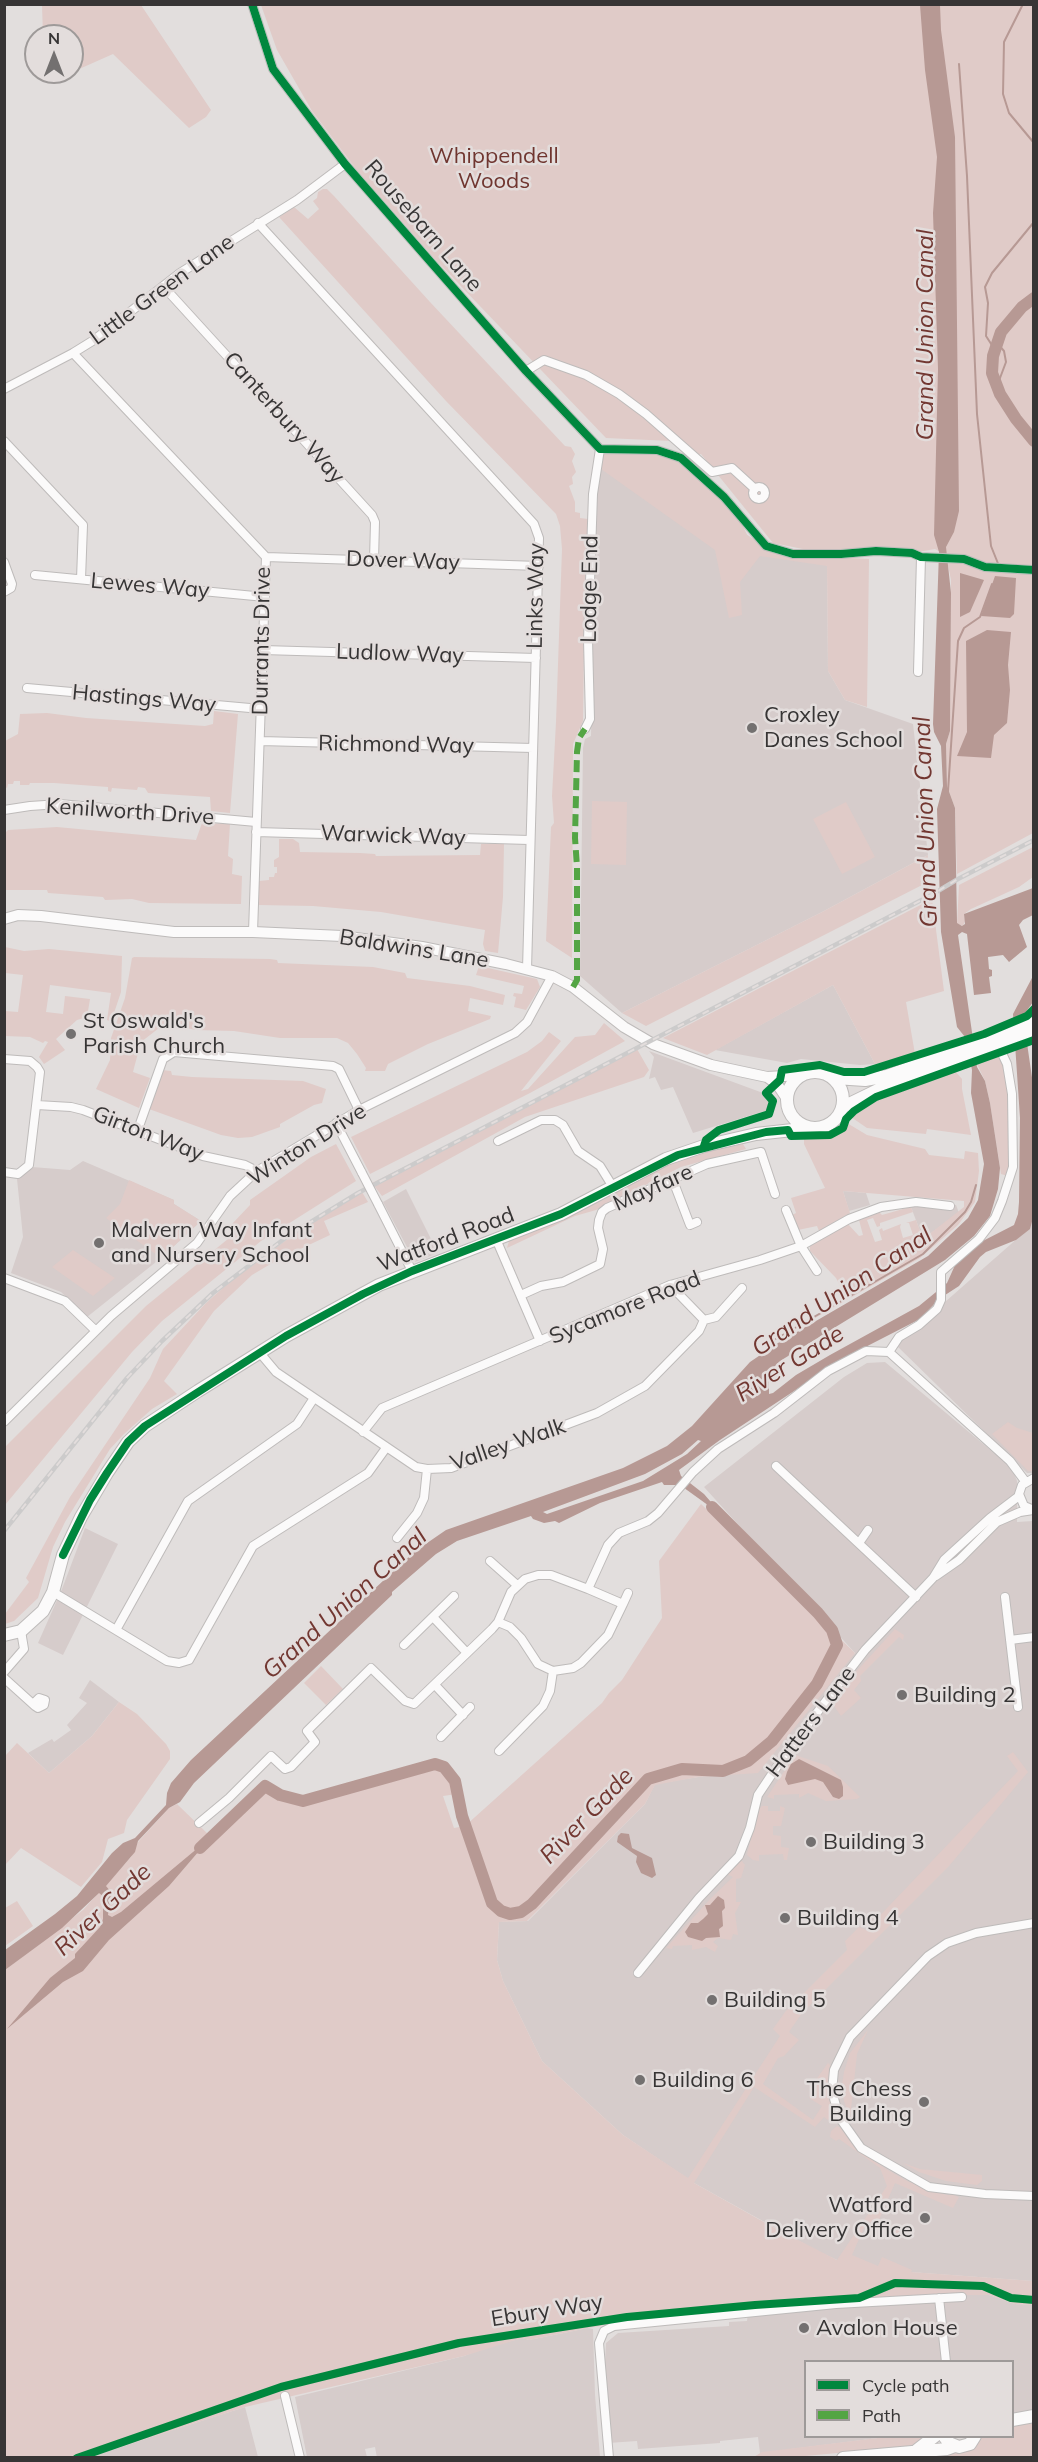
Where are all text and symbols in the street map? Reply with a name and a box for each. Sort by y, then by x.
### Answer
north arrow [24,24,84,84]
text: N [48,28,60,48]
park label: Whippendell Woods [429,143,559,194]
street label: Rousebarn Lane [359,155,487,297]
street label: Little Green Lane [85,229,239,351]
water label: Grand Union Canal [912,229,940,441]
street label: Canterbury Way [218,347,350,489]
street label: Lodge End [576,535,604,643]
street label: Links Way [522,543,550,649]
street label: Dover Way [346,546,460,576]
street label: Durrants Drive [248,566,276,716]
street label: Lewes Way [89,568,211,604]
street label: Ludlow Way [336,639,464,669]
street label: Hastings Way [71,680,217,718]
place label: Croxley Danes School [764,702,903,754]
water label: Grand Union Canal [908,716,944,928]
marker: Croxley Danes School [745,721,759,735]
street label: Richmond Way [318,730,474,760]
street label: Kenilworth Drive [45,793,215,831]
street label: Warwick Way [320,820,466,852]
street label: Baldwins Lane [338,924,490,974]
place label: St Oswald's Parish Church [83,1008,225,1060]
marker: St Oswald's Parish Church [64,1027,78,1041]
street label: Winton Drive [243,1098,371,1192]
street label: Girton Way [89,1101,207,1167]
street label: Mayfare [609,1159,697,1217]
street label: Watford Road [374,1202,518,1278]
place label: Malvern Way Infant and Nursery School [111,1217,312,1268]
water label: Grand Union Canal [746,1221,938,1363]
marker: Malvern Way Infant and Nursery School [92,1236,106,1250]
street label: Sycamore Road [546,1266,704,1350]
water label: River Gade [731,1319,849,1409]
street label: Valley Walk [447,1413,569,1477]
water label: Grand Union Canal [257,1523,433,1685]
street label: Hatters Lane [761,1662,861,1782]
place label: Building 2 [914,1682,1016,1708]
marker: Building 2 [895,1688,909,1702]
water label: River Gade [534,1762,640,1870]
place label: Building 3 [823,1829,925,1855]
marker: Building 3 [804,1835,818,1849]
water label: River Gade [48,1858,158,1962]
place label: Building 4 [797,1905,899,1931]
marker: Building 4 [778,1911,792,1925]
place label: Building 5 [724,1987,826,2013]
marker: Building 5 [705,1993,719,2007]
place label: Building 6 [652,2067,754,2093]
marker: Building 6 [633,2073,647,2087]
place label: The Chess Building [806,2076,912,2128]
marker: The Chess Building [917,2095,931,2109]
place label: Watford Delivery Office [765,2192,913,2244]
marker: Watford Delivery Office [918,2211,932,2225]
street label: Ebury Way [489,2289,605,2333]
place label: Avalon House [816,2315,958,2341]
marker: Avalon House [797,2321,811,2335]
legend [804,2360,1014,2438]
text: Cycle path [862,2374,949,2397]
text: Path [862,2404,901,2427]

